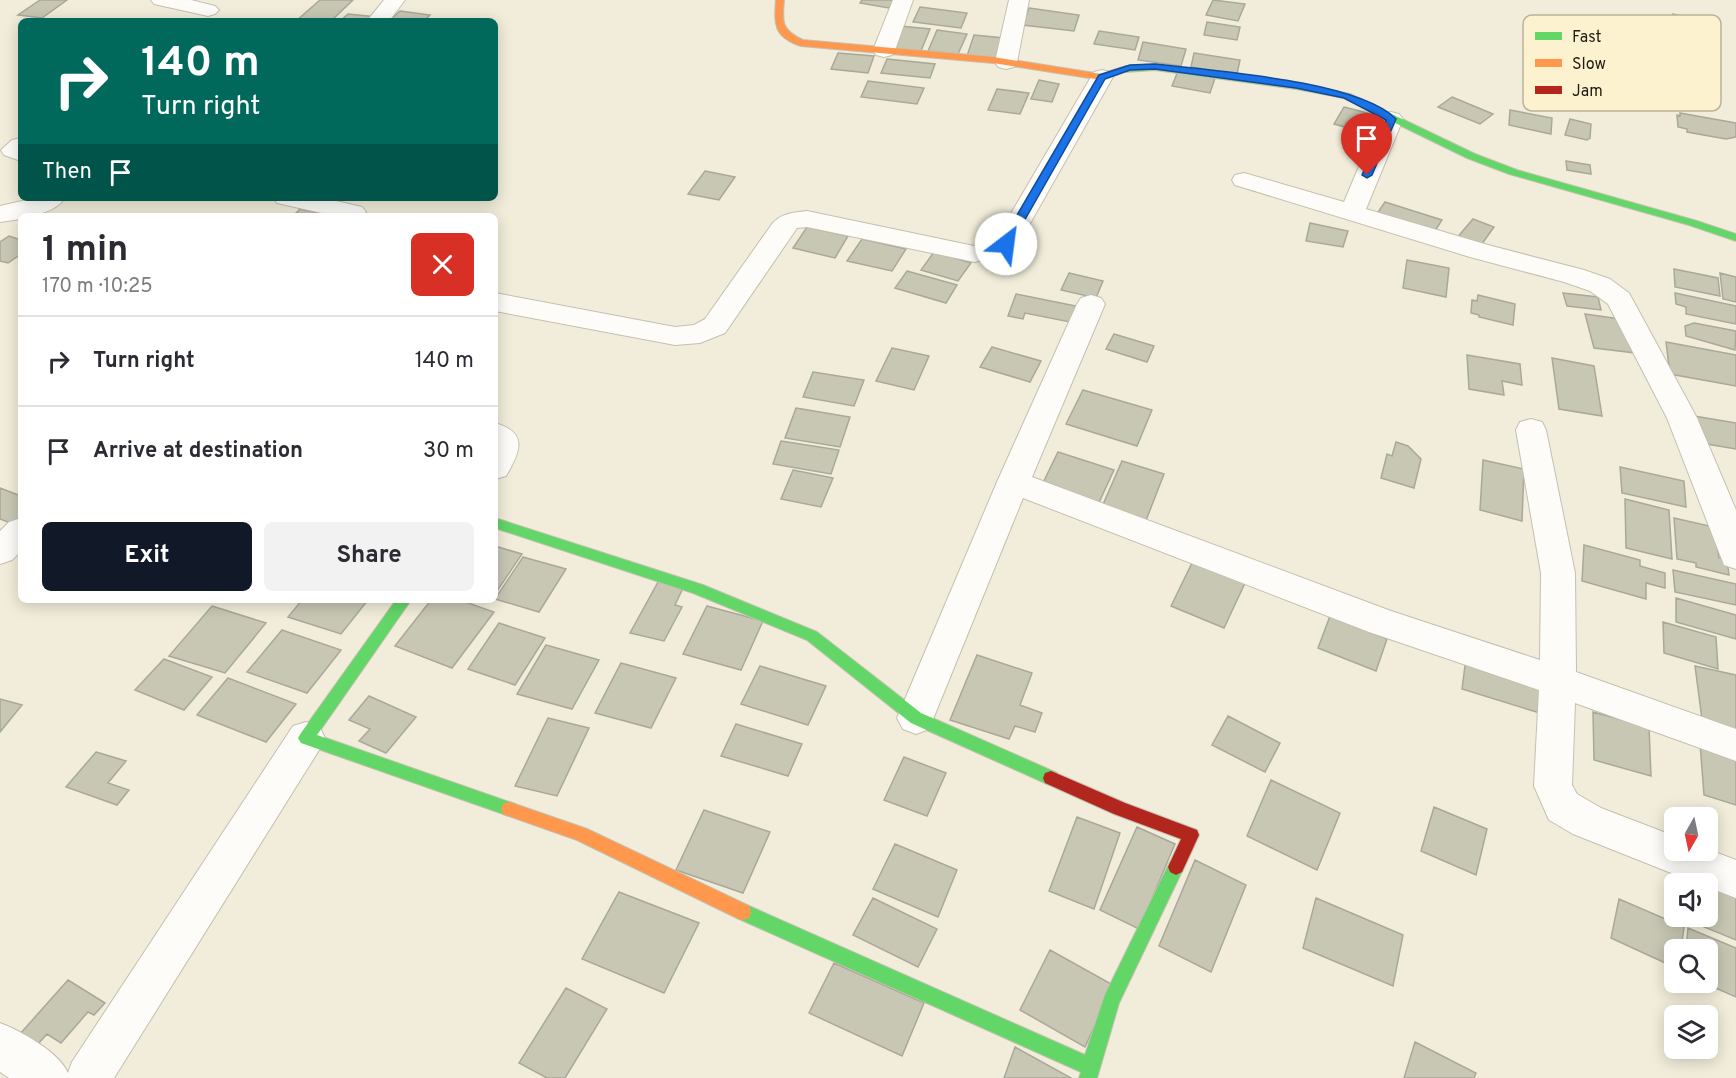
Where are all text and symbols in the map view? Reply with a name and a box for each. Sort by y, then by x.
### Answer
legend [1523,15,1721,111]
text: Fast [1572,28,1602,48]
text: 140 m [141,38,260,91]
icon: right [42,42,120,120]
text: Slow [1572,55,1606,75]
text: Jam [1572,82,1603,102]
text: Turn right [141,90,260,124]
pin [1341,113,1392,175]
icon: arrive [1350,122,1383,155]
icon: arrive [104,156,137,189]
text: Then [42,159,92,186]
position arrow [974,212,1038,276]
text: 1 min [42,228,128,274]
button: close [411,233,474,296]
text: 170 m · 10:25 [42,274,153,300]
icon: right [42,345,75,378]
text: Turn right [93,348,195,375]
text: 140 m [415,348,474,375]
icon: arrive [42,435,75,468]
text: Arrive at destination [93,438,303,465]
text: 30 m [423,438,474,465]
button: Exit [42,522,252,591]
button: Share [264,522,474,591]
north arrow [1664,807,1718,861]
map controls [1664,807,1718,1059]
button: sound [1664,873,1718,927]
button: search [1664,939,1718,993]
button: layers [1664,1005,1718,1059]

